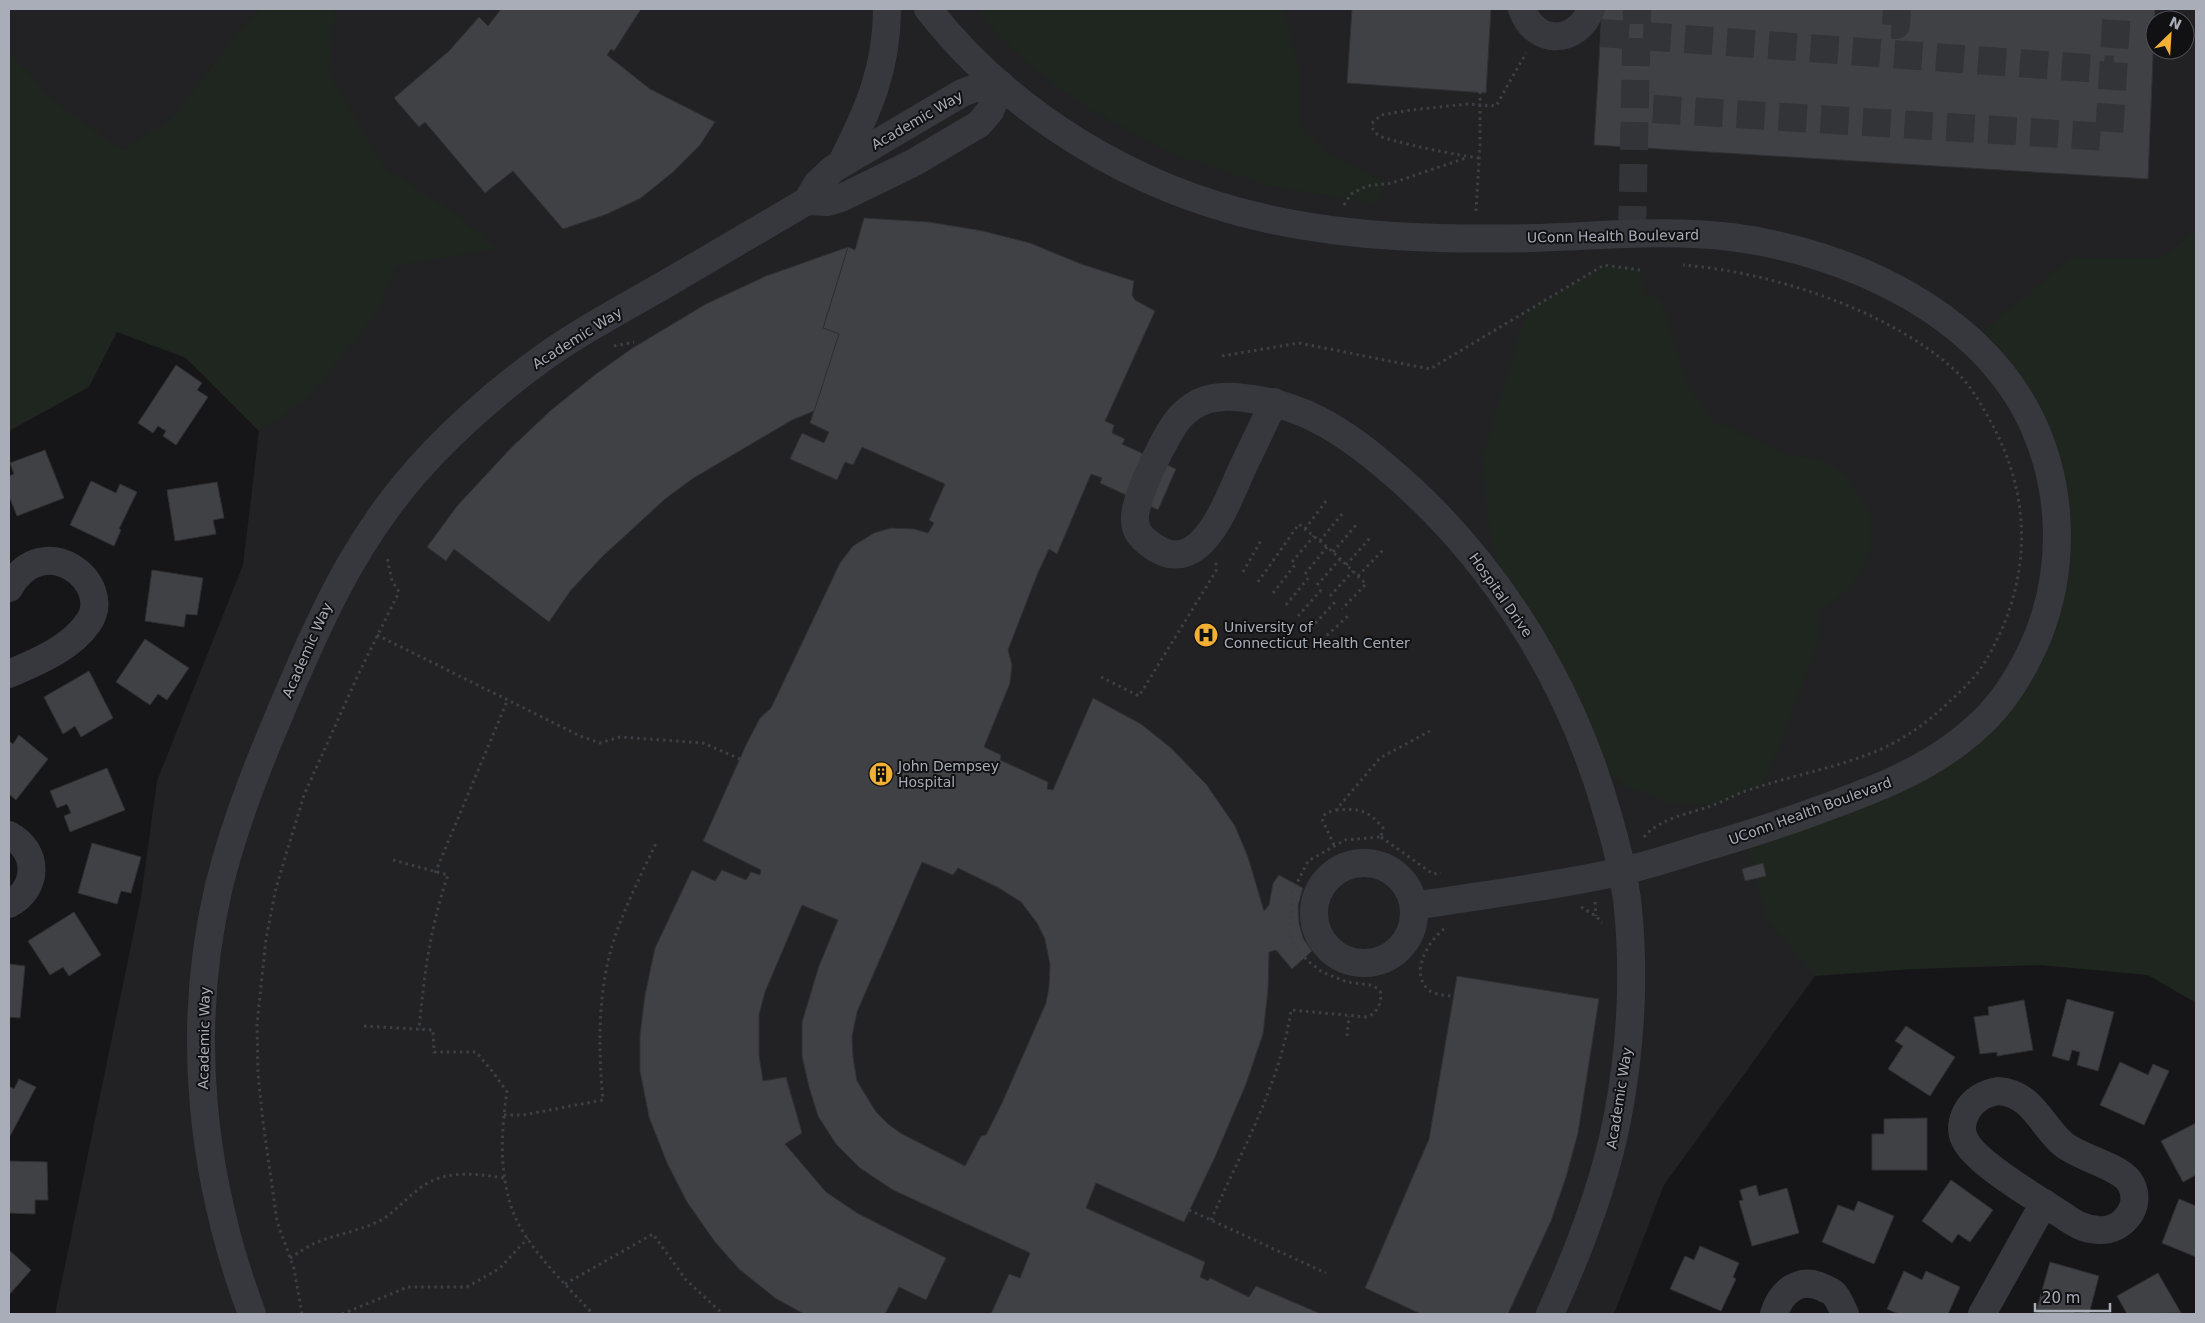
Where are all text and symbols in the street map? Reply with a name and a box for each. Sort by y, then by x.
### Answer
north arrow [2145,10,2195,60]
text: N [2167,13,2184,33]
street label: Academic Way [869,87,965,153]
street label: UConn Health Boulevard [1527,227,1699,245]
street label: Academic Way [529,304,625,372]
street label: Hospital Drive [1466,550,1536,640]
street label: Academic Way [279,600,335,700]
place label: University of Connecticut Health Center [1224,619,1410,651]
hospital icon: University of Connecticut Health Center [1193,622,1219,648]
place label: John Dempsey Hospital [897,758,999,790]
building icon: John Dempsey Hospital [868,761,894,787]
street label: UConn Health Boulevard [1726,774,1894,848]
street label: Academic Way [195,987,213,1089]
street label: Academic Way [1603,1046,1635,1150]
scale bar [2035,1280,2110,1312]
text: 20 m [2042,1289,2080,1307]

